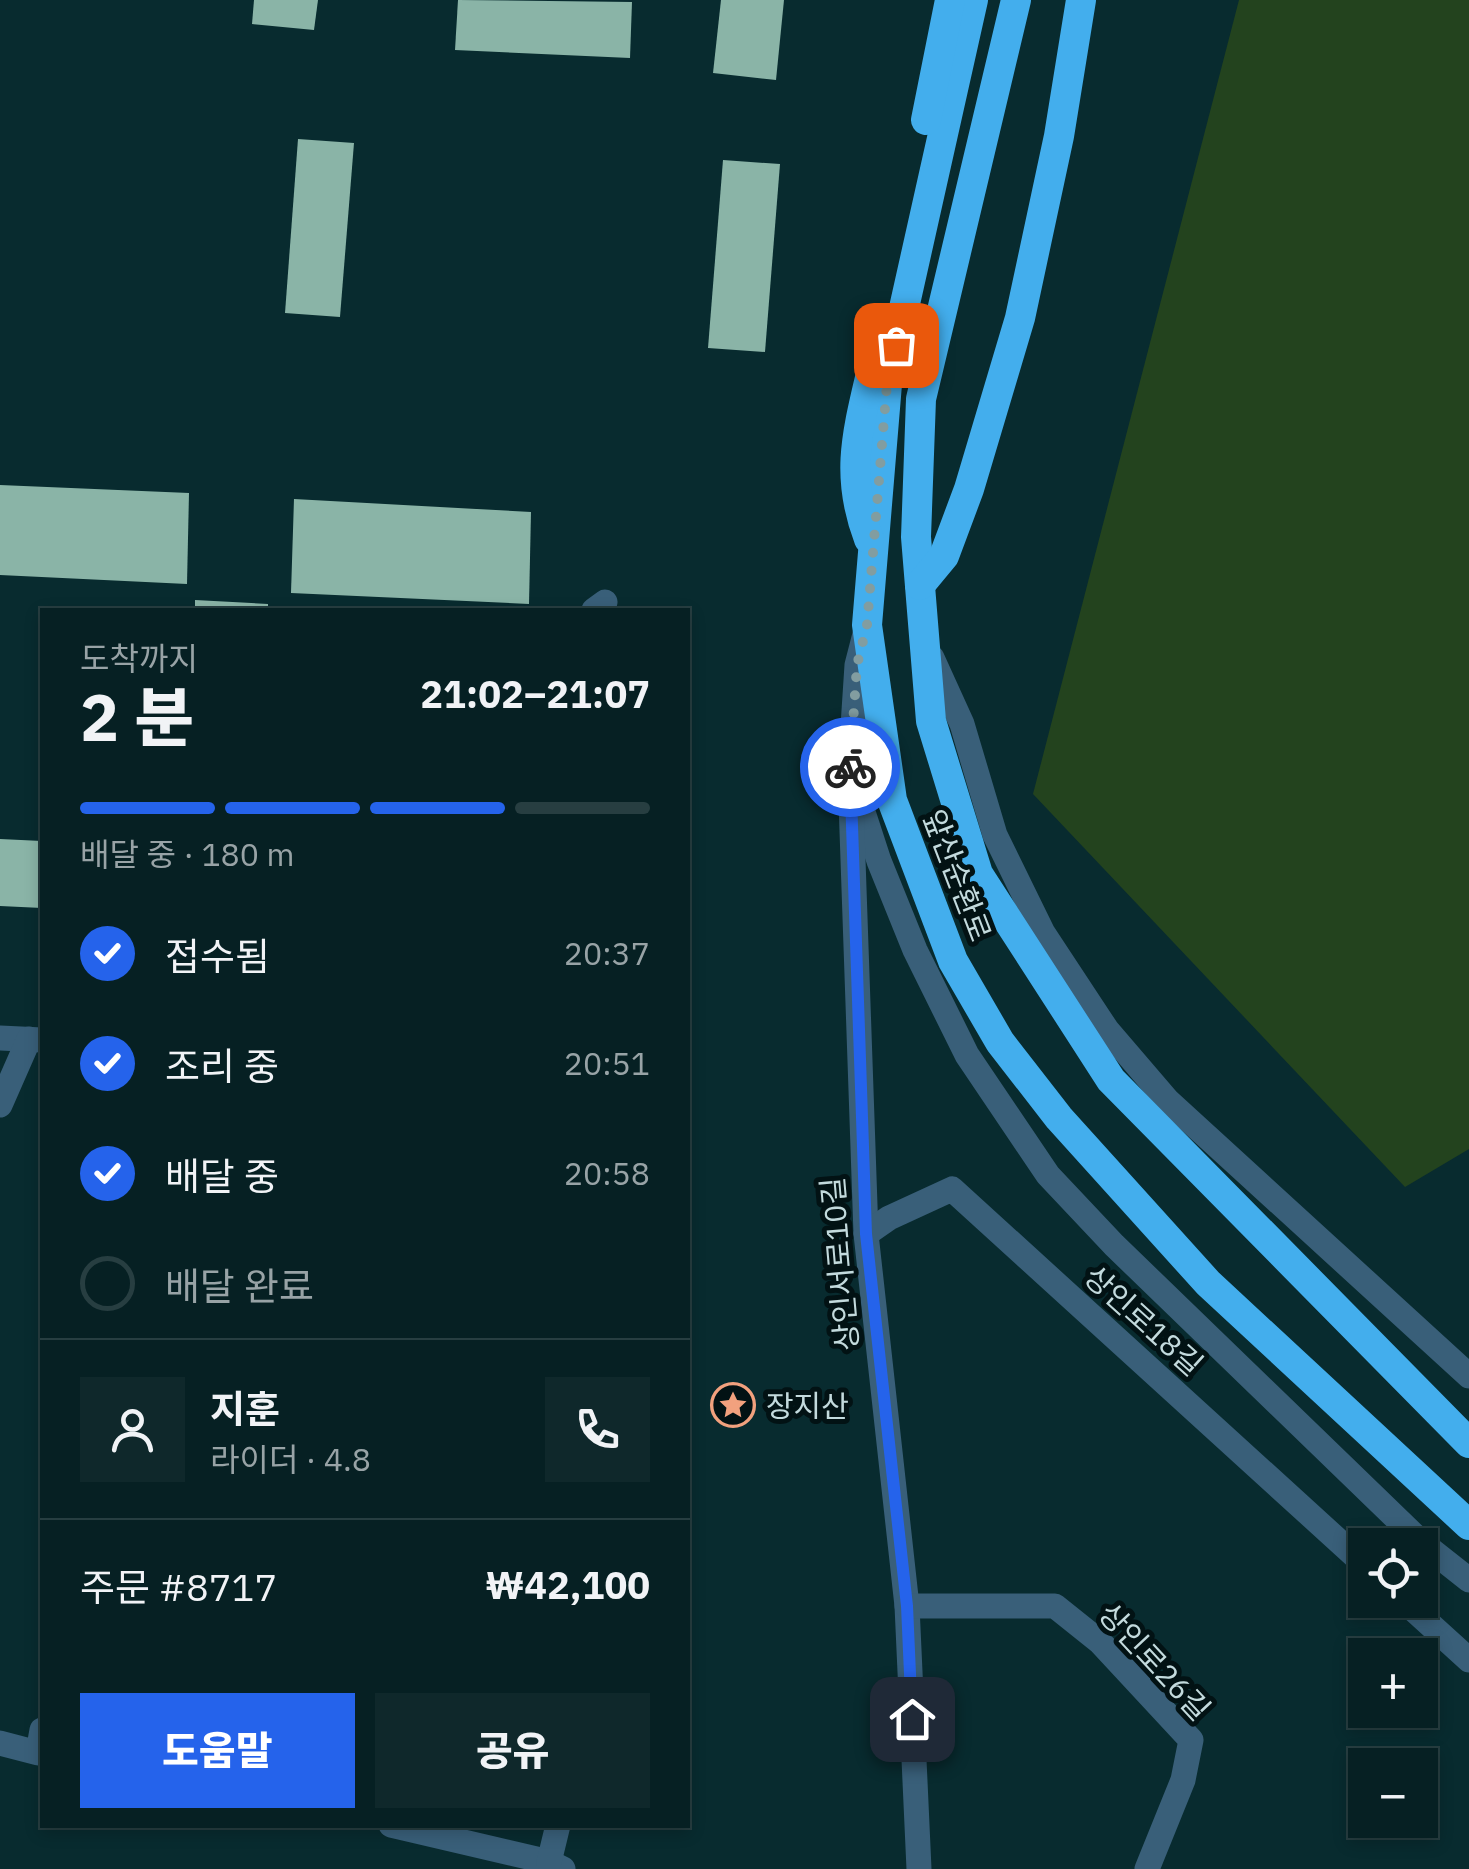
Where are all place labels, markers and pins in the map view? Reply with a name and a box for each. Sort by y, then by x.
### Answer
pin [854,303,939,388]
place icon: 장지산 [710,1382,756,1428]
place label: 장지산 [766,1386,849,1425]
pin [870,1677,955,1762]

